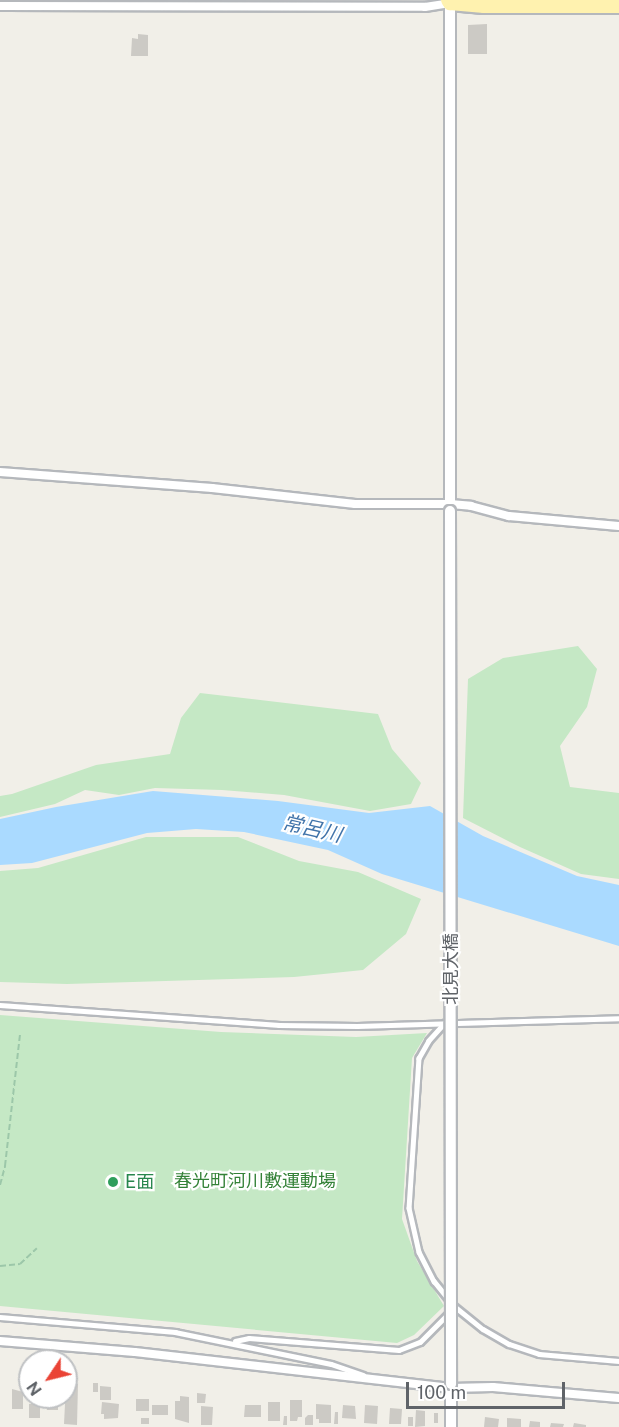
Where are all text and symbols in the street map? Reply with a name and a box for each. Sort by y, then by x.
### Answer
water label: 常呂川 [280,811,344,847]
street label: 北見大橋 [440,933,462,1005]
park label: 春光町河川敷運動場 [174,1170,336,1192]
place label: E面 [125,1171,154,1193]
marker: E面 [106,1175,120,1189]
north arrow [18,1349,78,1409]
scale bar [409,1370,568,1408]
text: N [23,1378,46,1399]
text: 100 m [417,1382,466,1403]

